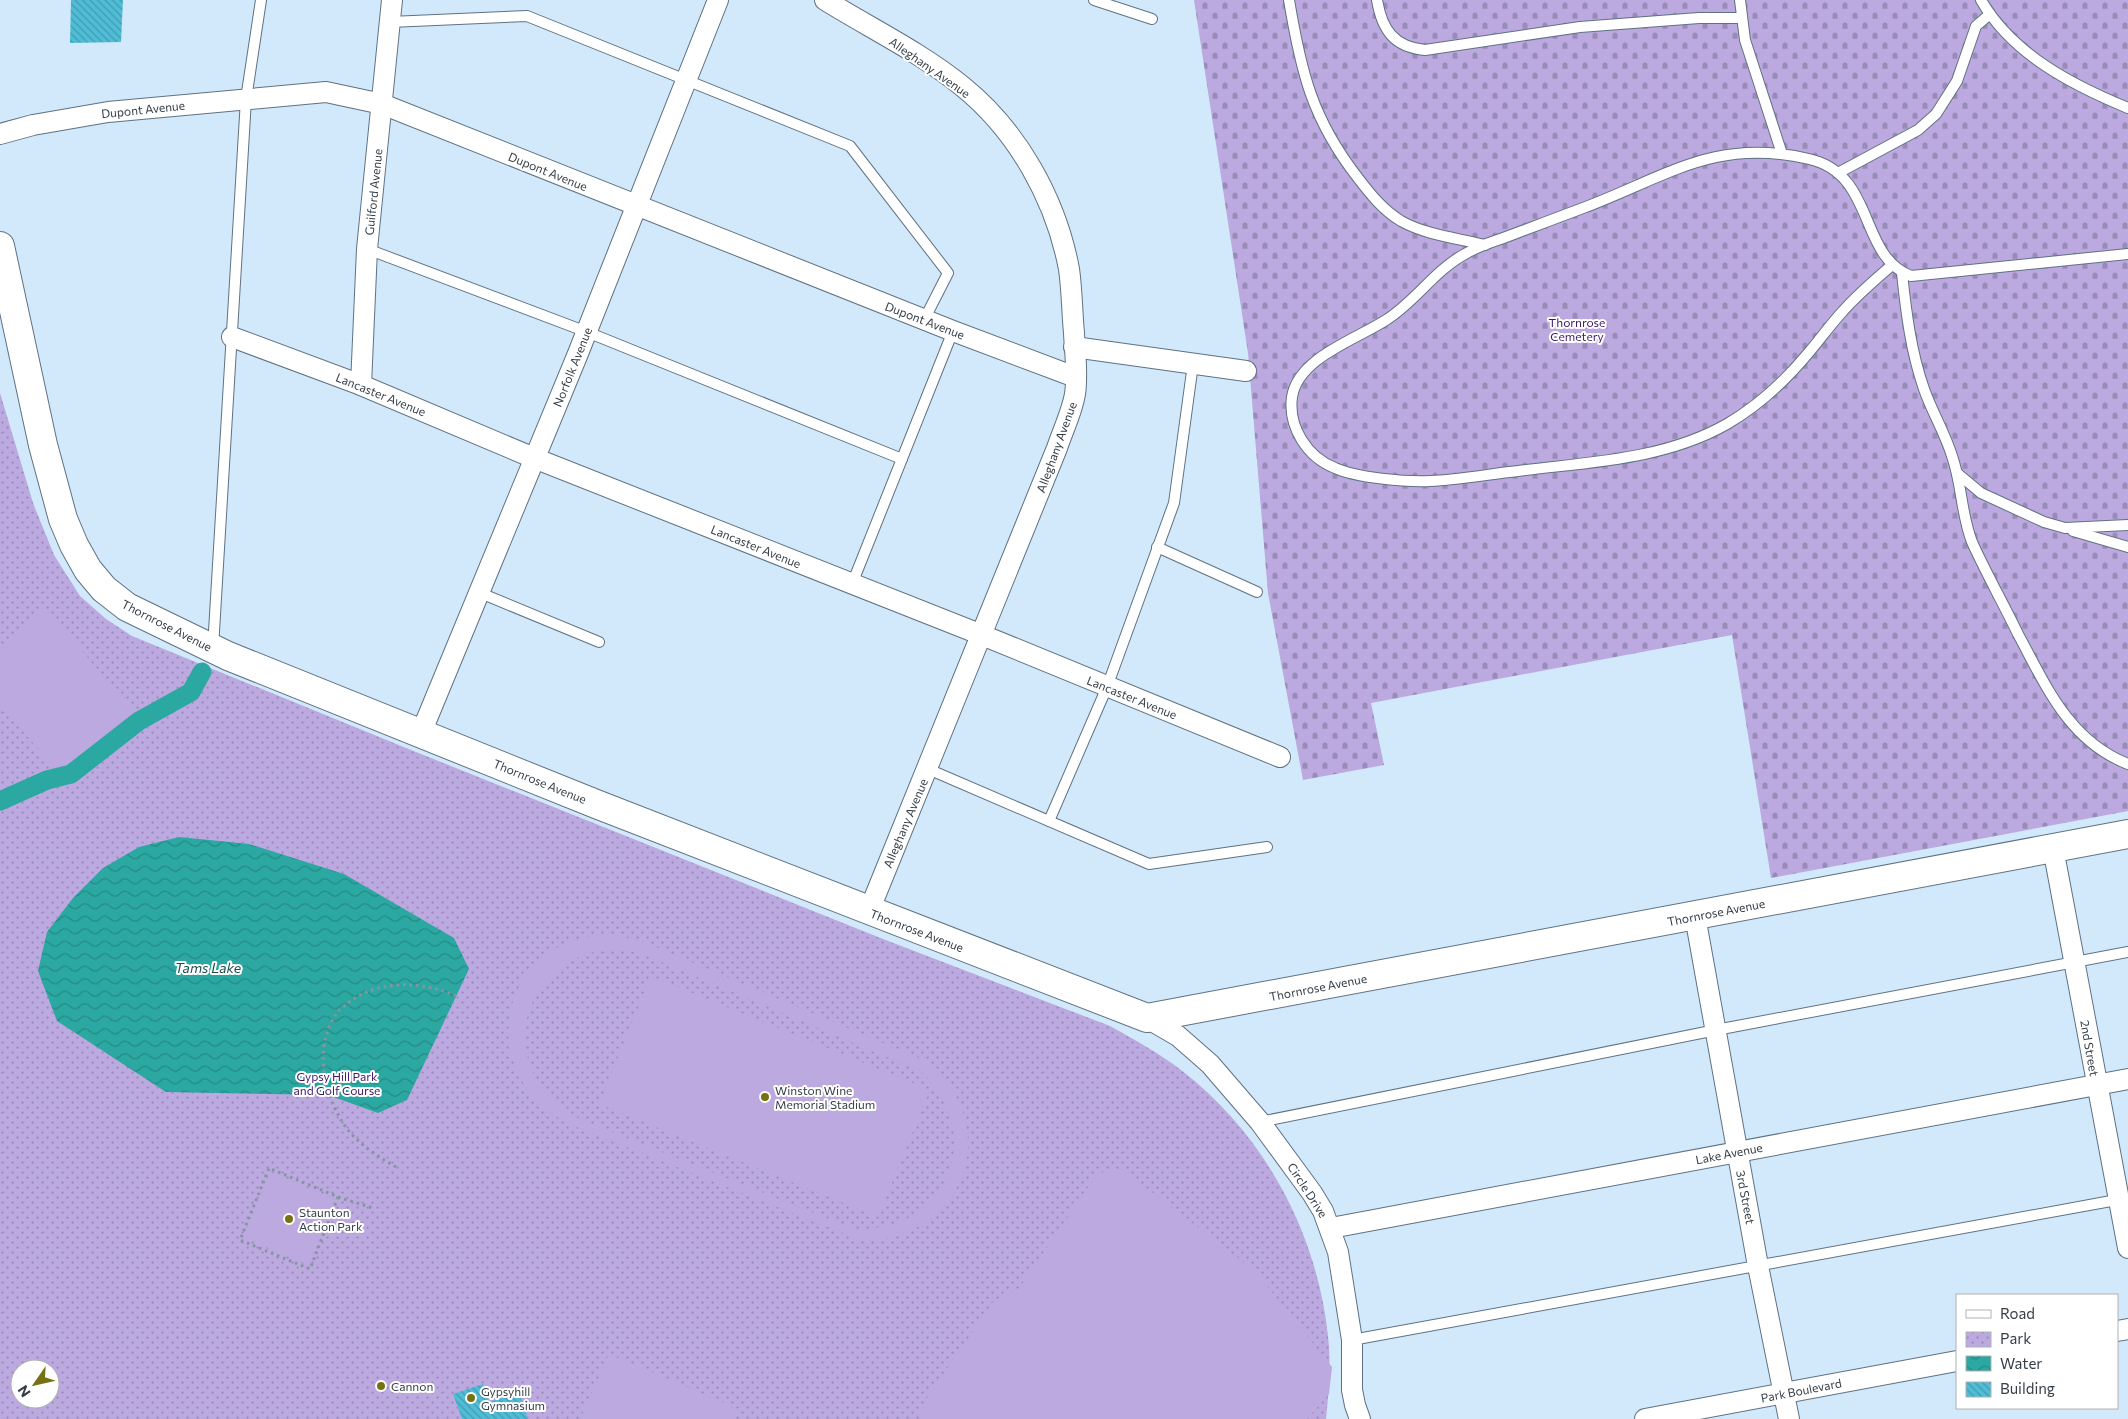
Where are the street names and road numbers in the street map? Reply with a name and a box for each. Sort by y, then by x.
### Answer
street label: Alleghany Avenue [887,34,973,100]
street label: Dupont Avenue [101,98,185,120]
street label: Guilford Avenue [361,148,385,236]
street label: Dupont Avenue [506,149,590,193]
street label: Dupont Avenue [883,298,967,342]
street label: Norfolk Avenue [550,325,594,409]
street label: Lancaster Avenue [334,370,428,418]
street label: Alleghany Avenue [1033,400,1079,494]
street label: Lancaster Avenue [709,522,803,570]
street label: Thornrose Avenue [120,596,214,654]
street label: Lancaster Avenue [1085,673,1179,721]
street label: Thornrose Avenue [491,756,589,806]
street label: Alleghany Avenue [880,776,930,870]
street label: Thornrose Avenue [1666,896,1766,928]
street label: Thornrose Avenue [868,906,966,954]
street label: Thornrose Avenue [1268,971,1368,1003]
street label: 2nd Street [2078,1019,2102,1077]
street label: Lake Avenue [1694,1140,1764,1166]
street label: Circle Drive [1285,1160,1331,1220]
street label: 3rd Street [1734,1169,1758,1225]
street label: Park Boulevard [1759,1375,1843,1405]

